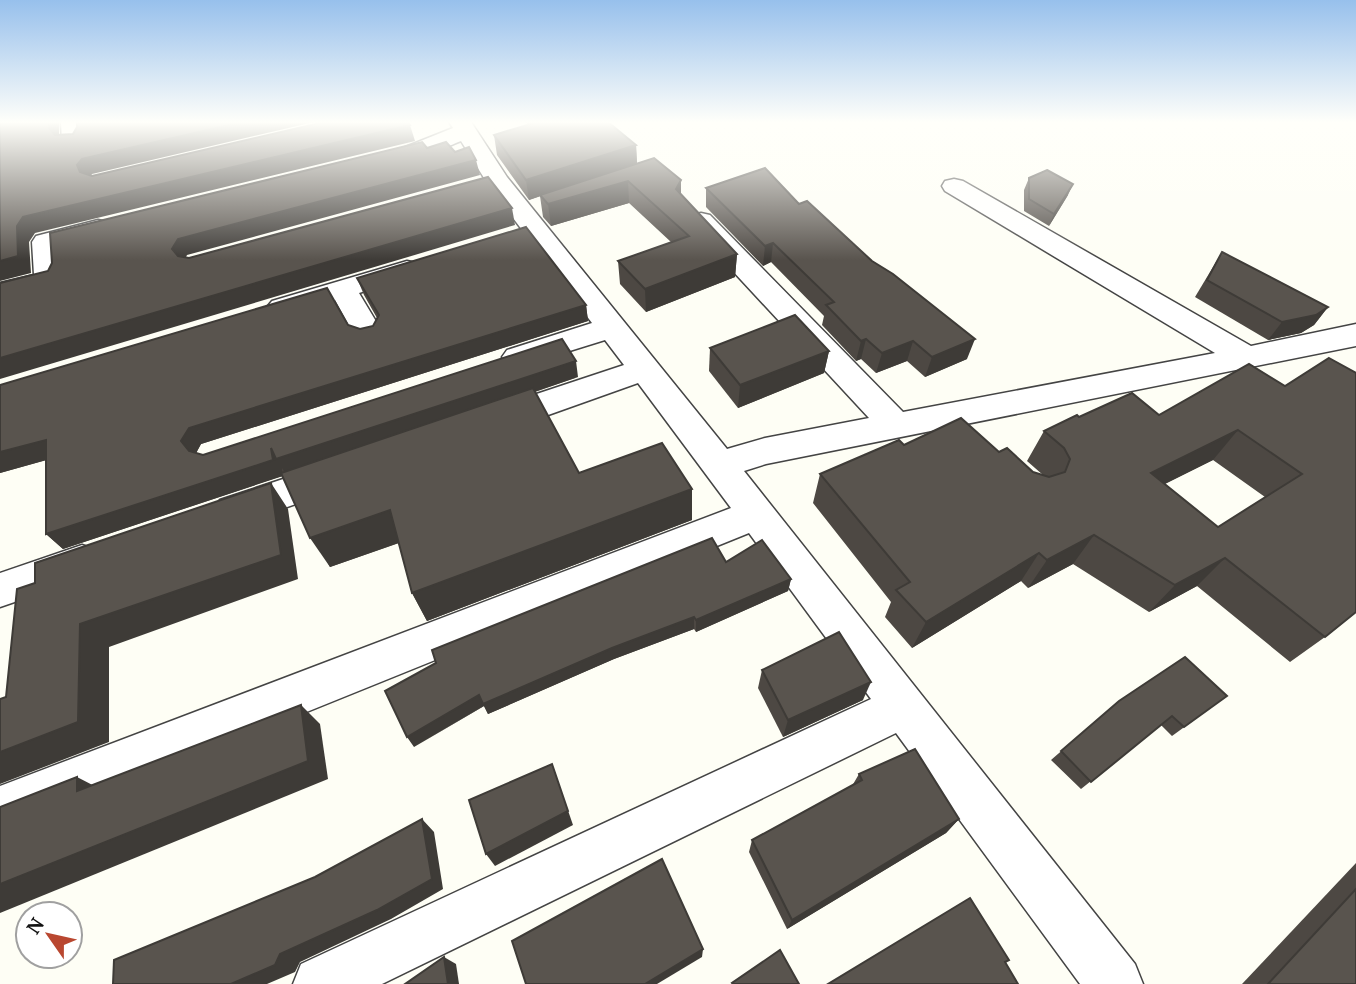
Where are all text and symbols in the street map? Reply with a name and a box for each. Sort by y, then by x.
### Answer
north arrow [14,900,84,970]
text: N [20,912,49,938]

